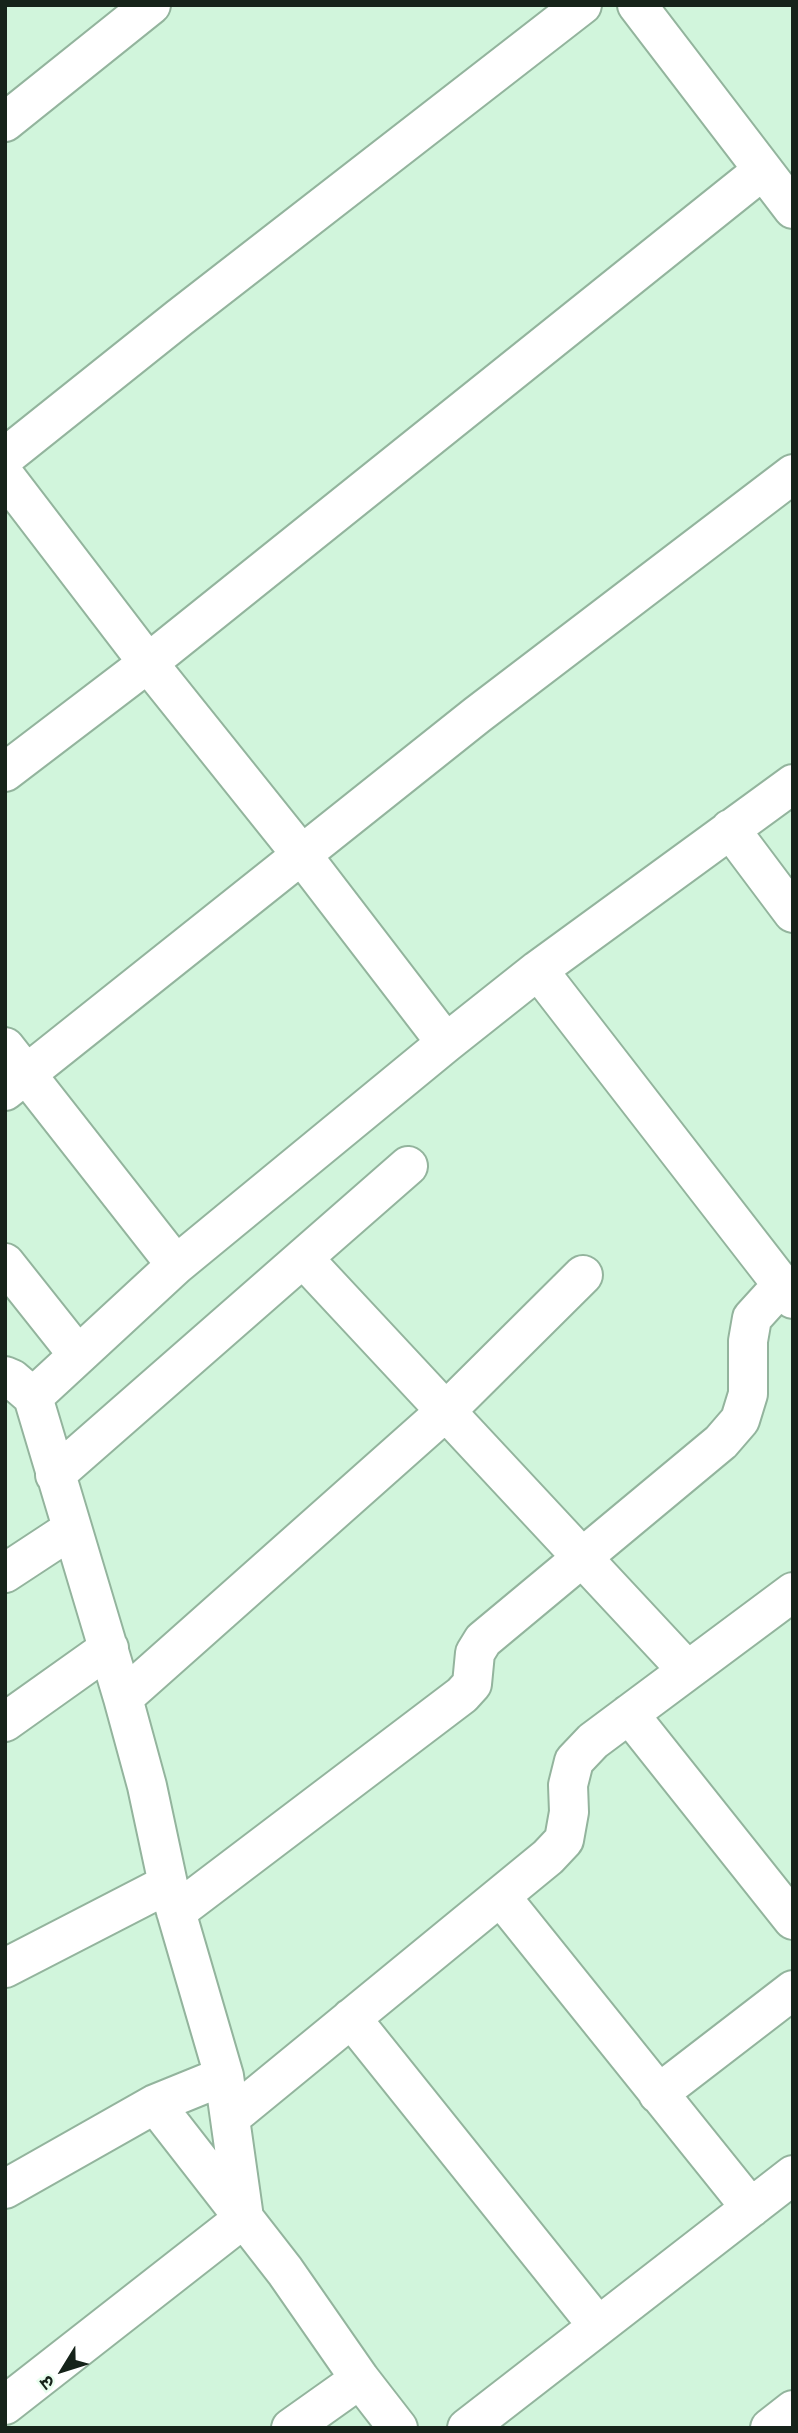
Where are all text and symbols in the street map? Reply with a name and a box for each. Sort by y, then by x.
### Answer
north arrow [28,2335,98,2405]
text: उ [33,2371,60,2395]

